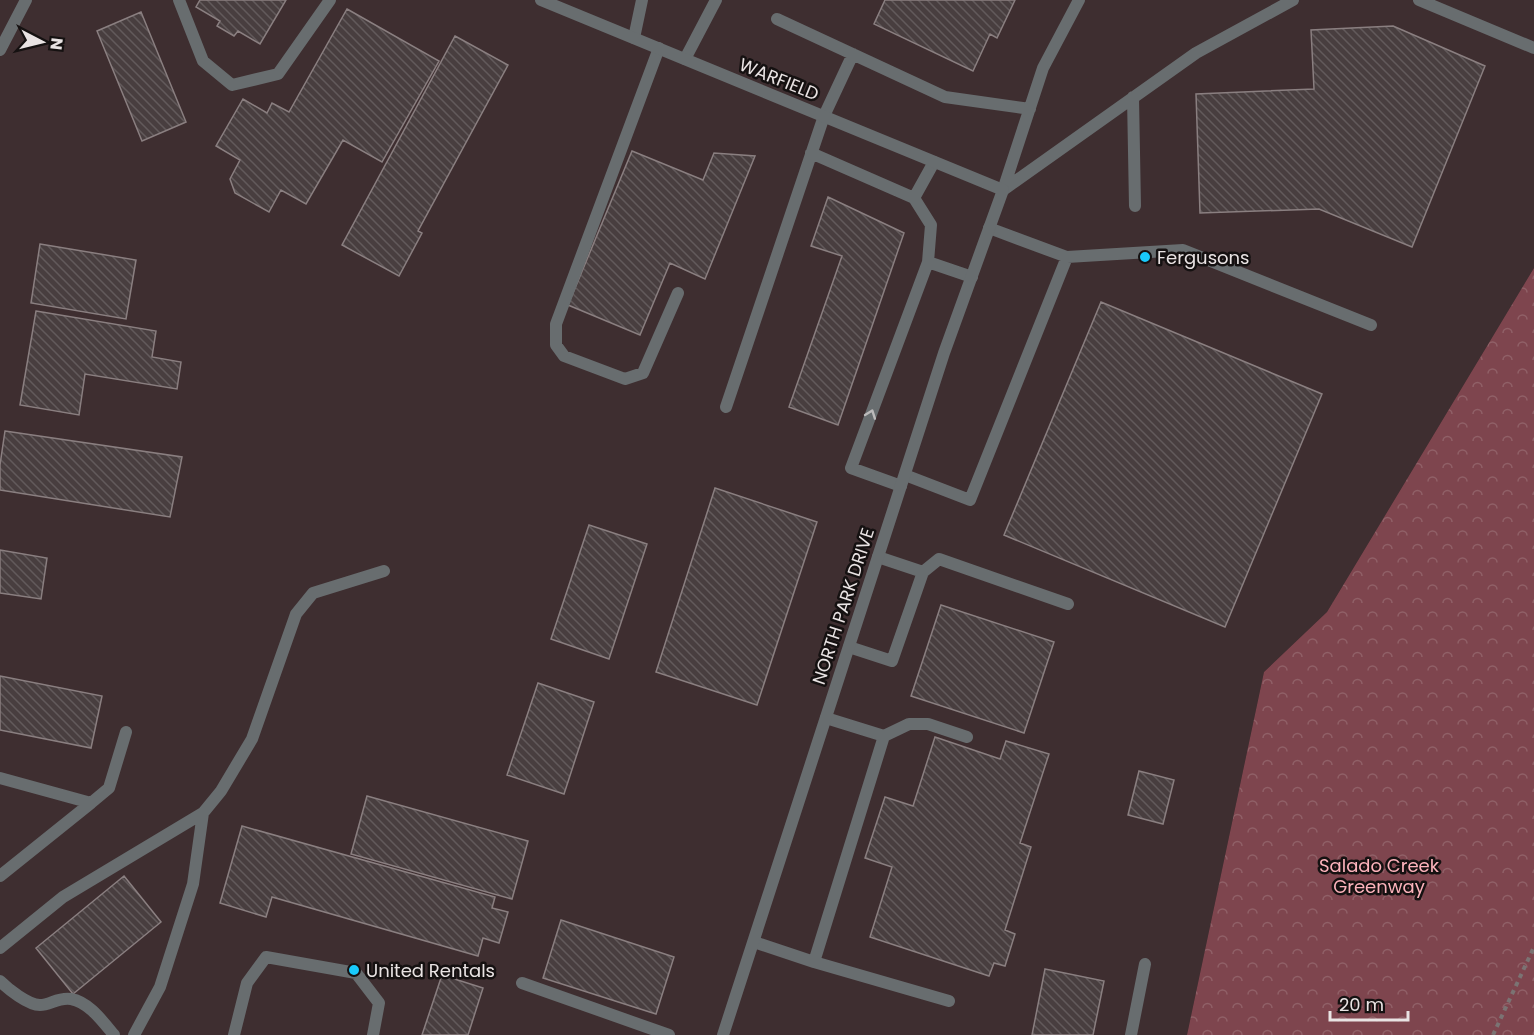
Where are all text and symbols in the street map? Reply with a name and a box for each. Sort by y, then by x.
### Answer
north arrow [12,12,72,72]
text: N [44,36,69,51]
street label: WARFIELD [735,52,823,106]
place label: Fergusons [1157,245,1249,270]
marker: Fergusons [1138,250,1152,264]
one-way arrow [864,409,877,419]
street label: NORTH PARK DRIVE [806,524,880,688]
park label: Salado Creek Greenway [1319,853,1440,899]
place label: United Rentals [366,958,495,983]
marker: United Rentals [347,963,361,977]
scale bar [1330,984,1408,1022]
text: 20 m [1339,992,1384,1017]

